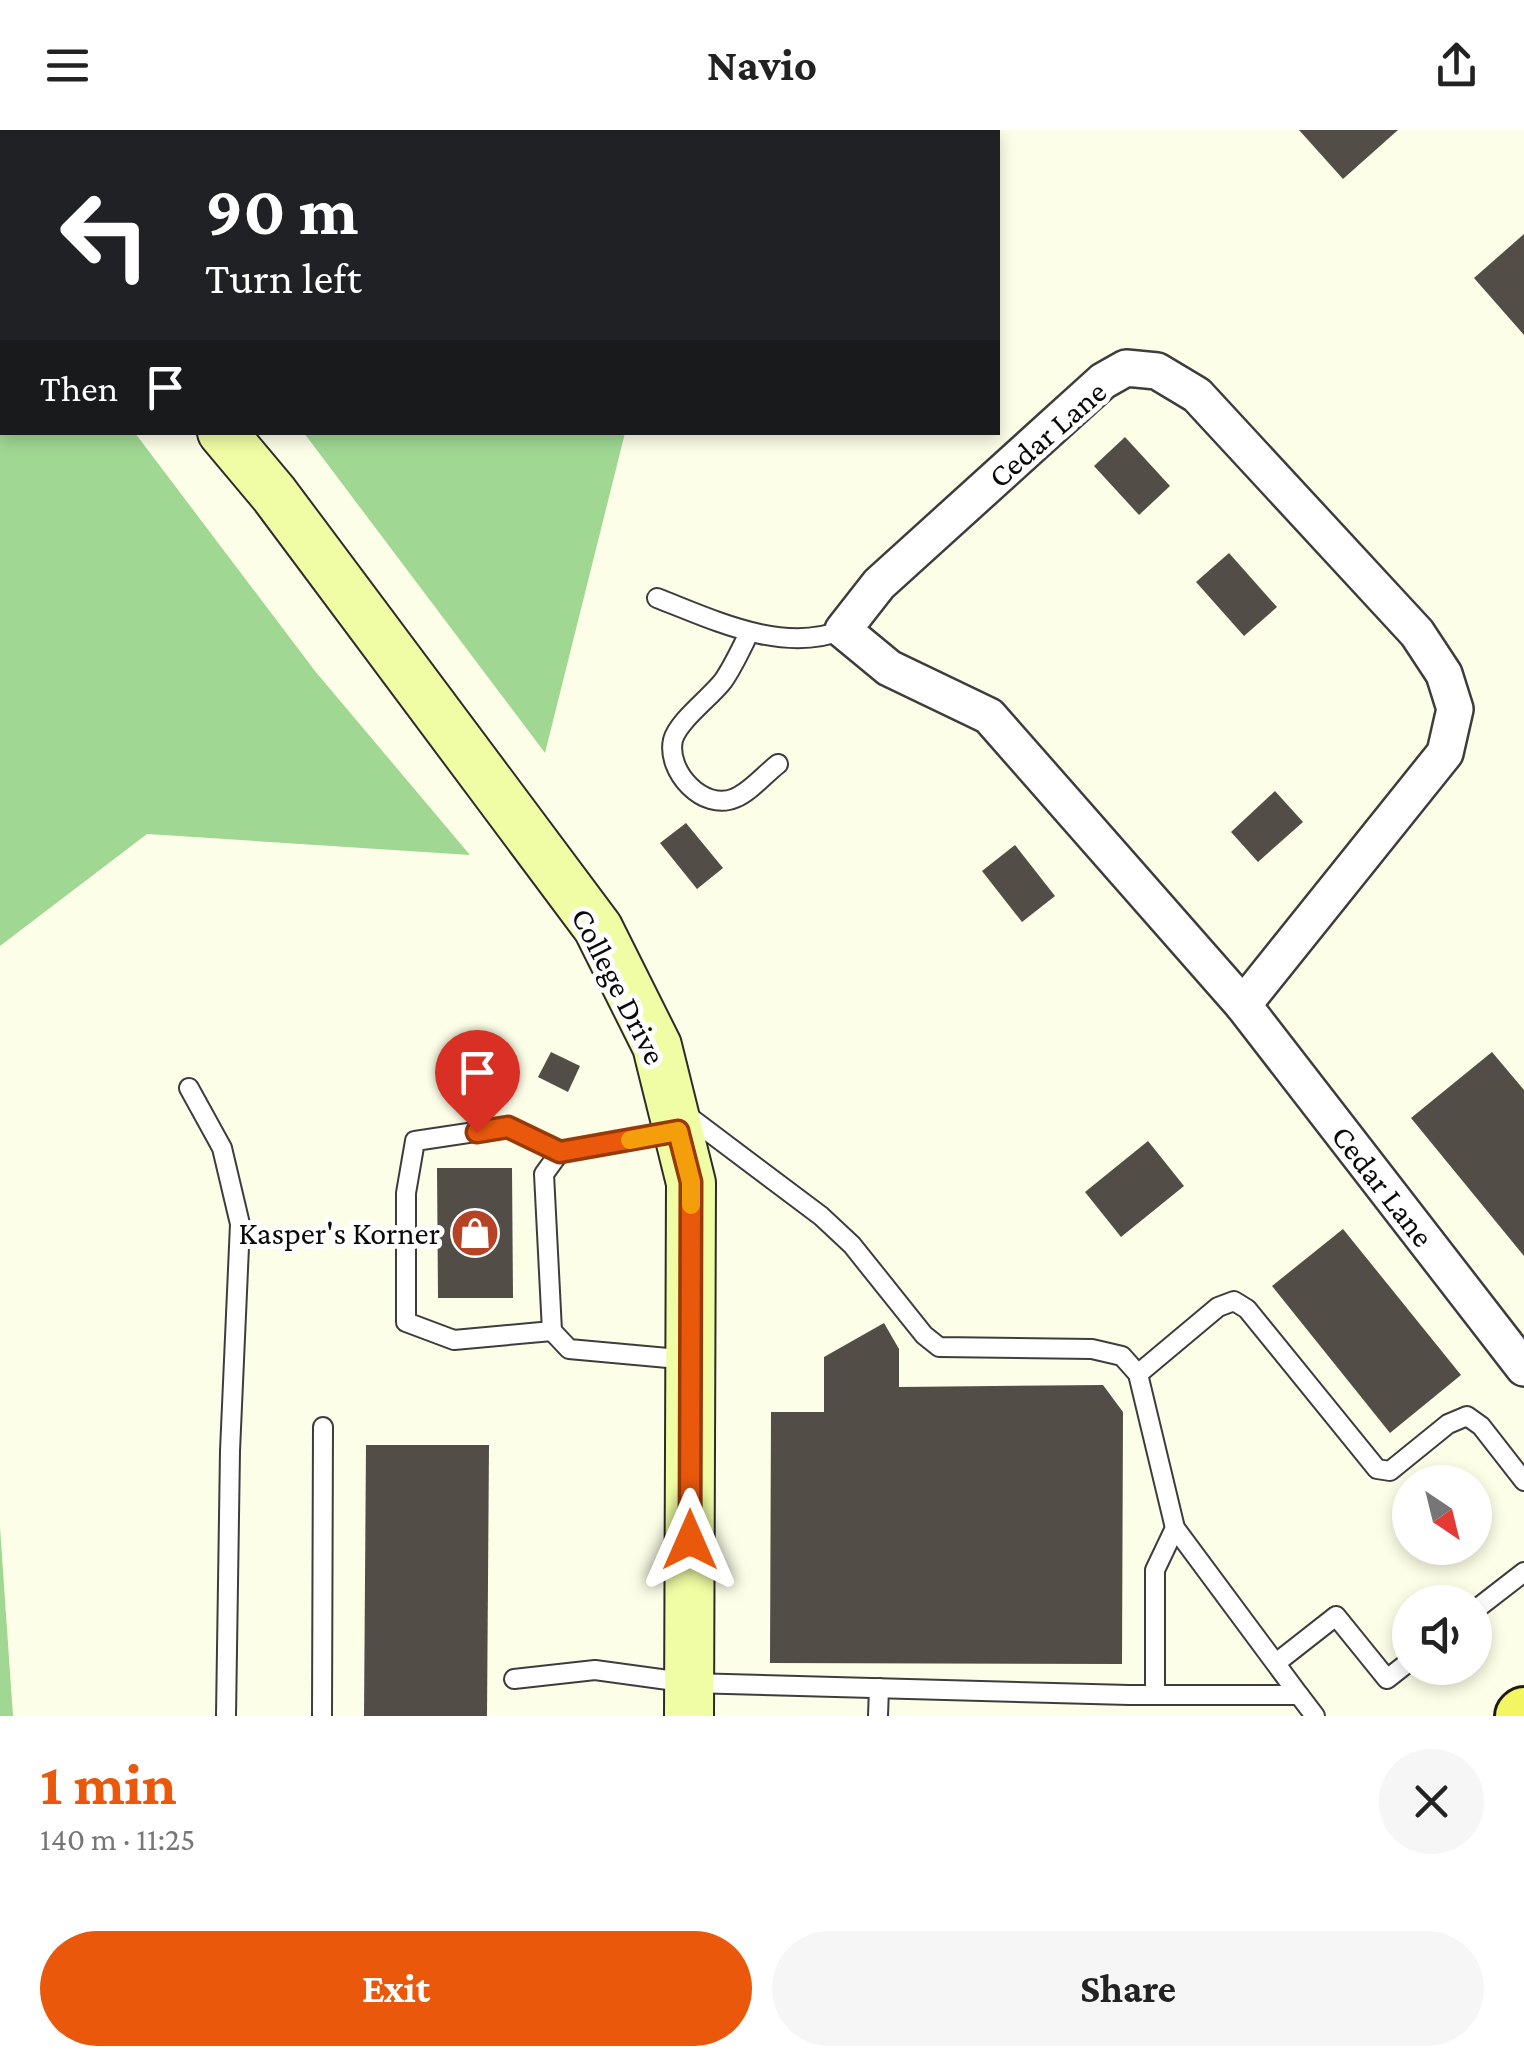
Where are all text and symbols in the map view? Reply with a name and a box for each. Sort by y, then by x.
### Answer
icon: menu [40,38,95,93]
icon: share [1429,38,1484,93]
text: Navio [707,40,817,90]
icon: left [40,170,170,300]
text: 90 m [205,171,358,249]
text: Turn left [205,253,362,303]
icon: arrive [138,360,193,415]
text: Then [40,367,118,409]
street label: Cedar Lane [981,373,1113,495]
street label: College Drive [564,902,674,1070]
pin [435,1030,520,1133]
icon: arrive [450,1045,505,1100]
street label: Cedar Lane [1325,1118,1441,1254]
shop icon: Kasper's Korner [449,1207,501,1259]
place label: Kasper's Korner [239,1215,440,1251]
north arrow [1392,1465,1492,1565]
map controls [1392,1465,1492,1685]
position arrow [638,1488,742,1592]
button: sound [1392,1585,1492,1685]
button: close [1379,1749,1484,1854]
text: 1 min [40,1750,177,1817]
text: 140 m · 11:25 [40,1821,195,1857]
button: Exit [40,1931,752,2046]
button: Share [772,1931,1484,2046]

